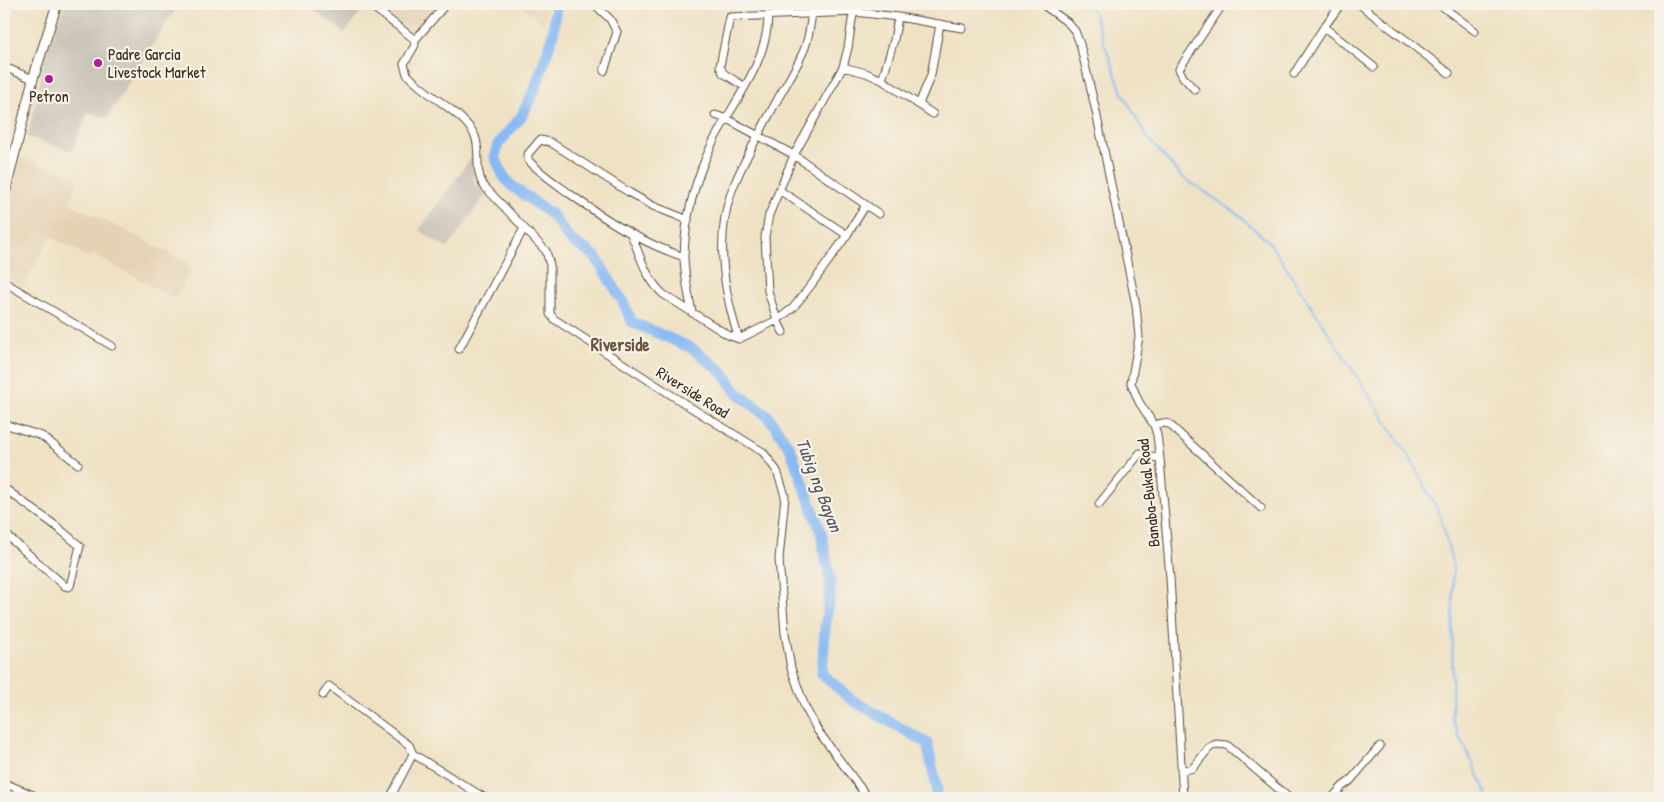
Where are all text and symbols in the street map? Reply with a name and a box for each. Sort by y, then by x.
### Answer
place label: Padre Garcia Livestock Market [108,43,206,83]
marker: Padre Garcia Livestock Market [92,57,104,69]
marker: Petron [43,73,55,85]
place label: Petron [29,85,69,107]
district label: Riverside [591,332,650,357]
street label: Riverside Road [652,361,734,423]
water label: Tubig ng Bayan [790,434,849,537]
street label: Banaba-Bukal Road [1131,438,1165,548]

